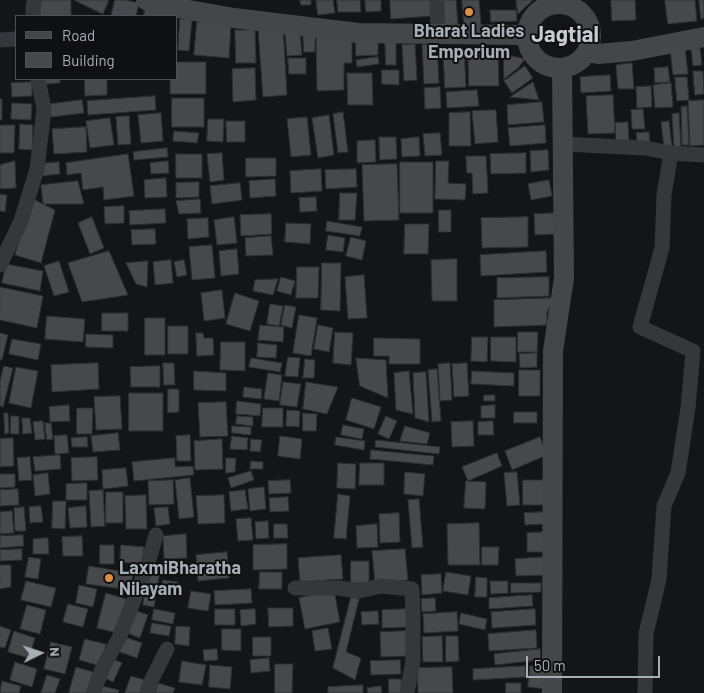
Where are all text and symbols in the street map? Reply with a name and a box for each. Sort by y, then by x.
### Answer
marker: Bharat Ladies Emporium [463,6,475,18]
legend [15,15,178,80]
place label: Bharat Ladies Emporium [414,20,524,62]
district label: Jagtial [531,22,599,48]
text: Road [62,26,95,44]
text: Building [62,51,115,69]
place label: LaxmiBharatha Nilayam [119,557,241,600]
marker: LaxmiBharatha Nilayam [103,572,115,584]
north arrow [15,628,65,678]
scale bar [529,646,663,678]
text: N [47,647,64,657]
text: 50 m [534,656,566,674]

